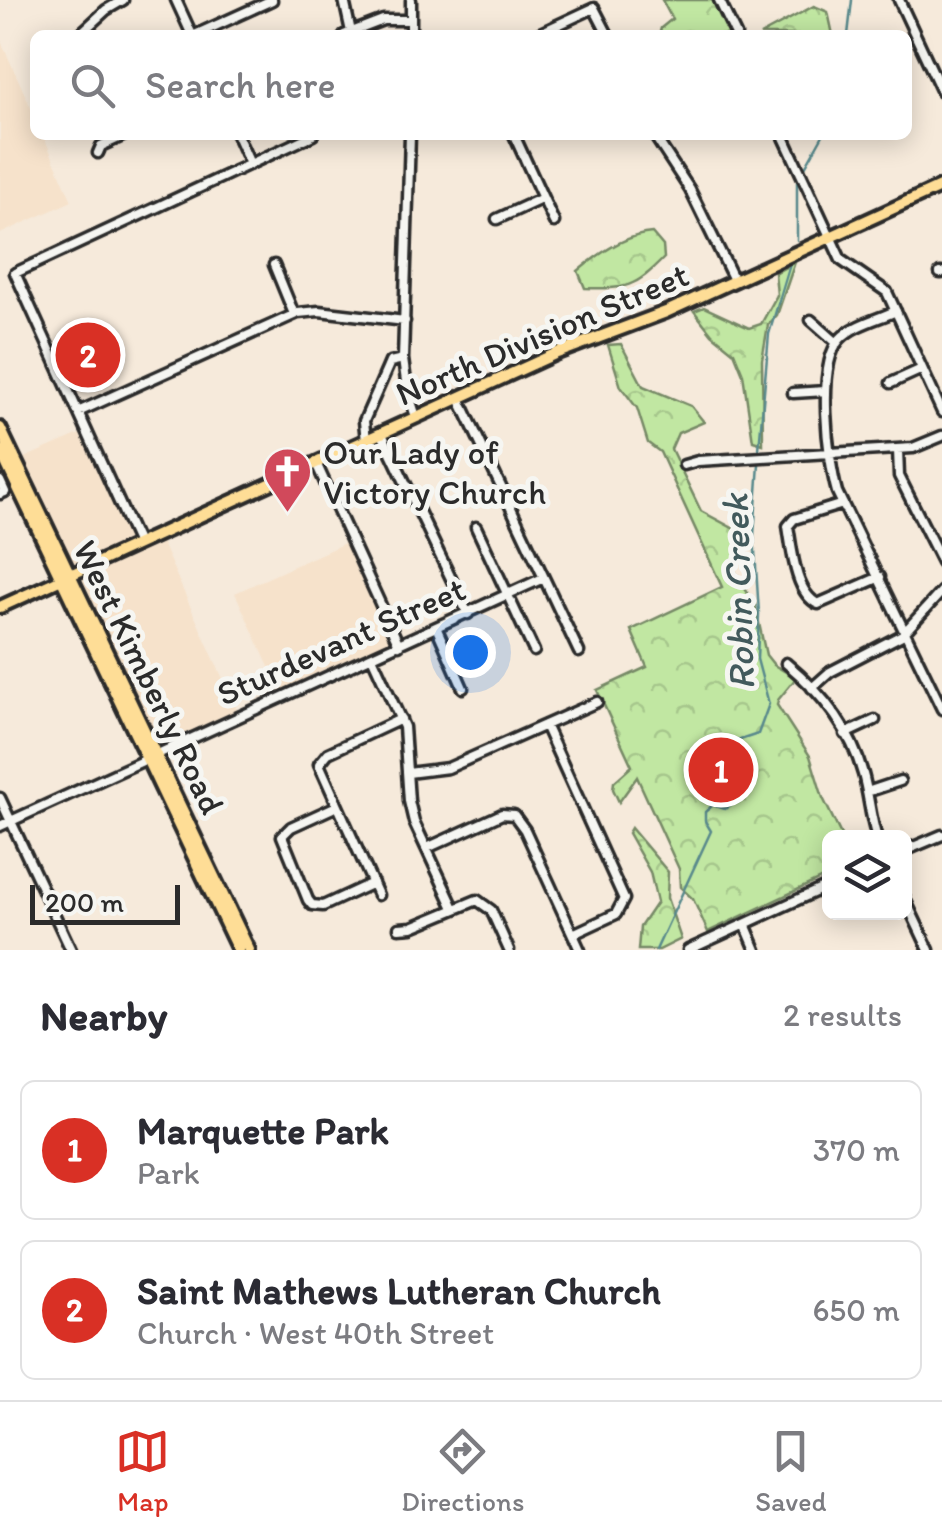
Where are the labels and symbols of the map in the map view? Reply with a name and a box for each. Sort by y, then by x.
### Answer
street label: North Division Street [389,253,695,415]
pin: 2 [56,318,120,392]
place label: Our Lady of Victory Church [323,431,546,513]
church icon: Our Lady of Victory Church [262,446,314,514]
water label: Robin Creek [712,491,764,691]
street label: West Kimberly Road [64,533,234,821]
street label: Sturdevant Street [210,567,472,715]
your location [445,627,496,678]
pin: 1 [688,732,754,808]
scale bar [30,880,180,924]

